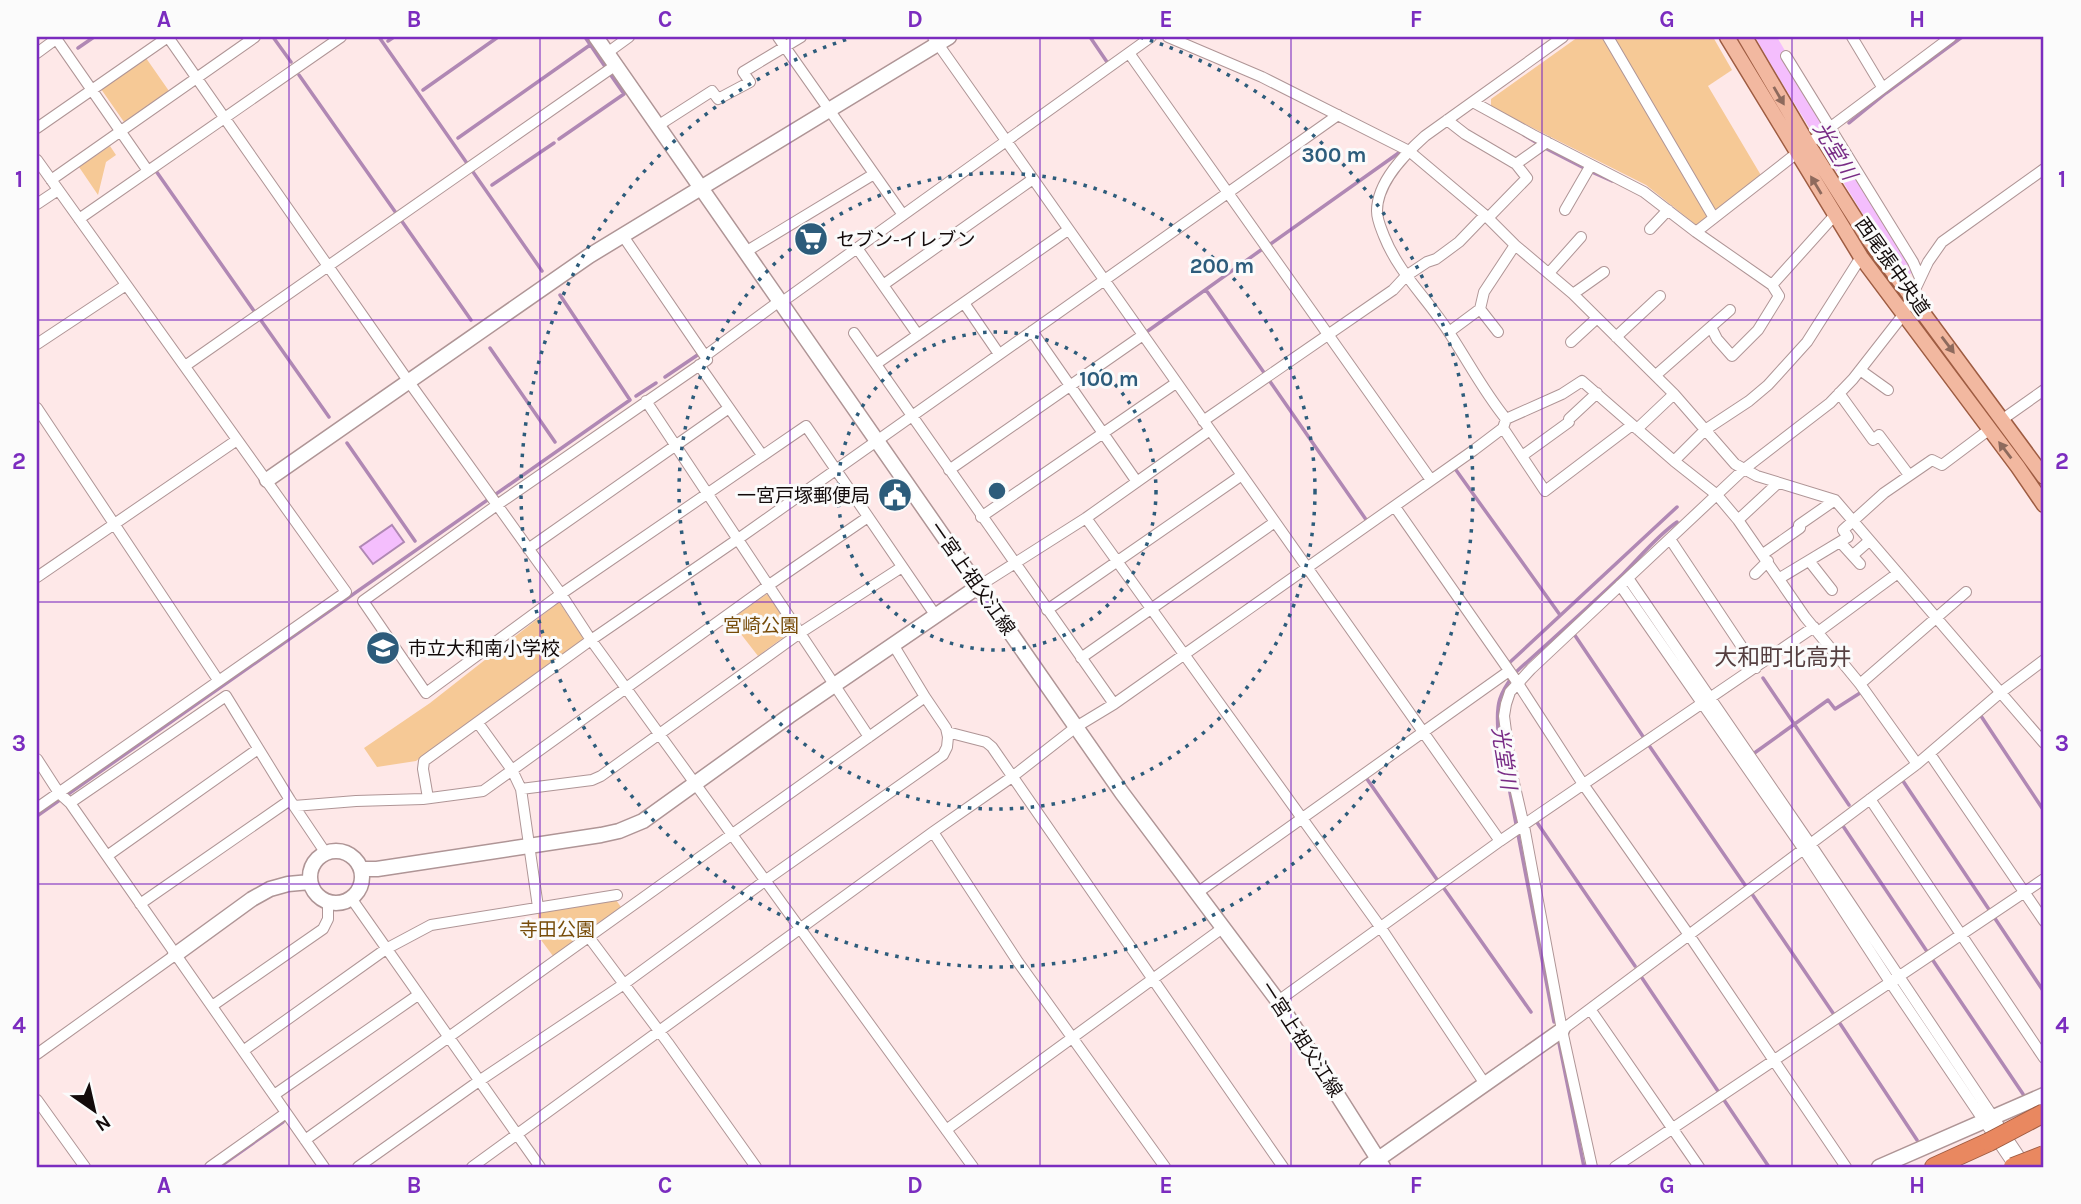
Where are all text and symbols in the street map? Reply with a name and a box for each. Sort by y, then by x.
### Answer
text: A [157,6,171,33]
text: B [407,6,421,33]
text: C [658,6,672,33]
text: D [907,6,923,33]
text: E [1159,6,1173,33]
text: F [1410,6,1422,33]
text: G [1659,6,1675,33]
text: H [1909,6,1925,33]
one-way arrow [1773,86,1786,105]
water label: 光堂川 [1808,118,1863,186]
text: 300 m [1302,143,1366,167]
text: 1 [15,166,23,193]
text: 1 [2058,166,2066,193]
one-way arrow [1809,176,1822,195]
street label: 西尾張中央道 [1850,214,1934,320]
supermarket icon: セブン-イレブン [792,220,830,258]
place label: セブン-イレブン [836,229,976,251]
text: 200 m [1190,254,1254,278]
one-way arrow [1940,336,1954,354]
text: 100 m [1079,367,1139,391]
one-way arrow [1998,440,2012,459]
text: 2 [12,448,26,475]
text: 2 [2055,448,2069,475]
public building icon: 一宮戸塚郵便局 [876,476,914,514]
centre of rings [985,479,1009,503]
place label: 一宮戸塚郵便局 [737,485,870,507]
street label: 一宮上祖父江線 [925,518,1019,639]
park label: 宮崎公園 [723,615,799,637]
school or university icon: 市立大和南小学校 [364,629,402,667]
place label: 市立大和南小学校 [408,638,560,660]
district label: 大和町北高井 [1714,644,1852,671]
water label: 光堂川 [1487,725,1521,793]
text: 3 [12,730,26,757]
text: 3 [2055,730,2069,757]
park label: 寺田公園 [519,919,595,941]
street label: 一宮上祖父江線 [1256,978,1347,1101]
text: 4 [12,1012,26,1039]
text: 4 [2055,1012,2069,1039]
north arrow [60,1074,130,1144]
text: N [91,1110,115,1136]
text: A [157,1172,171,1199]
text: B [407,1172,421,1199]
text: C [658,1172,672,1199]
text: D [907,1172,923,1199]
text: E [1159,1172,1173,1199]
text: F [1410,1172,1422,1199]
text: G [1659,1172,1675,1199]
text: H [1909,1172,1925,1199]

